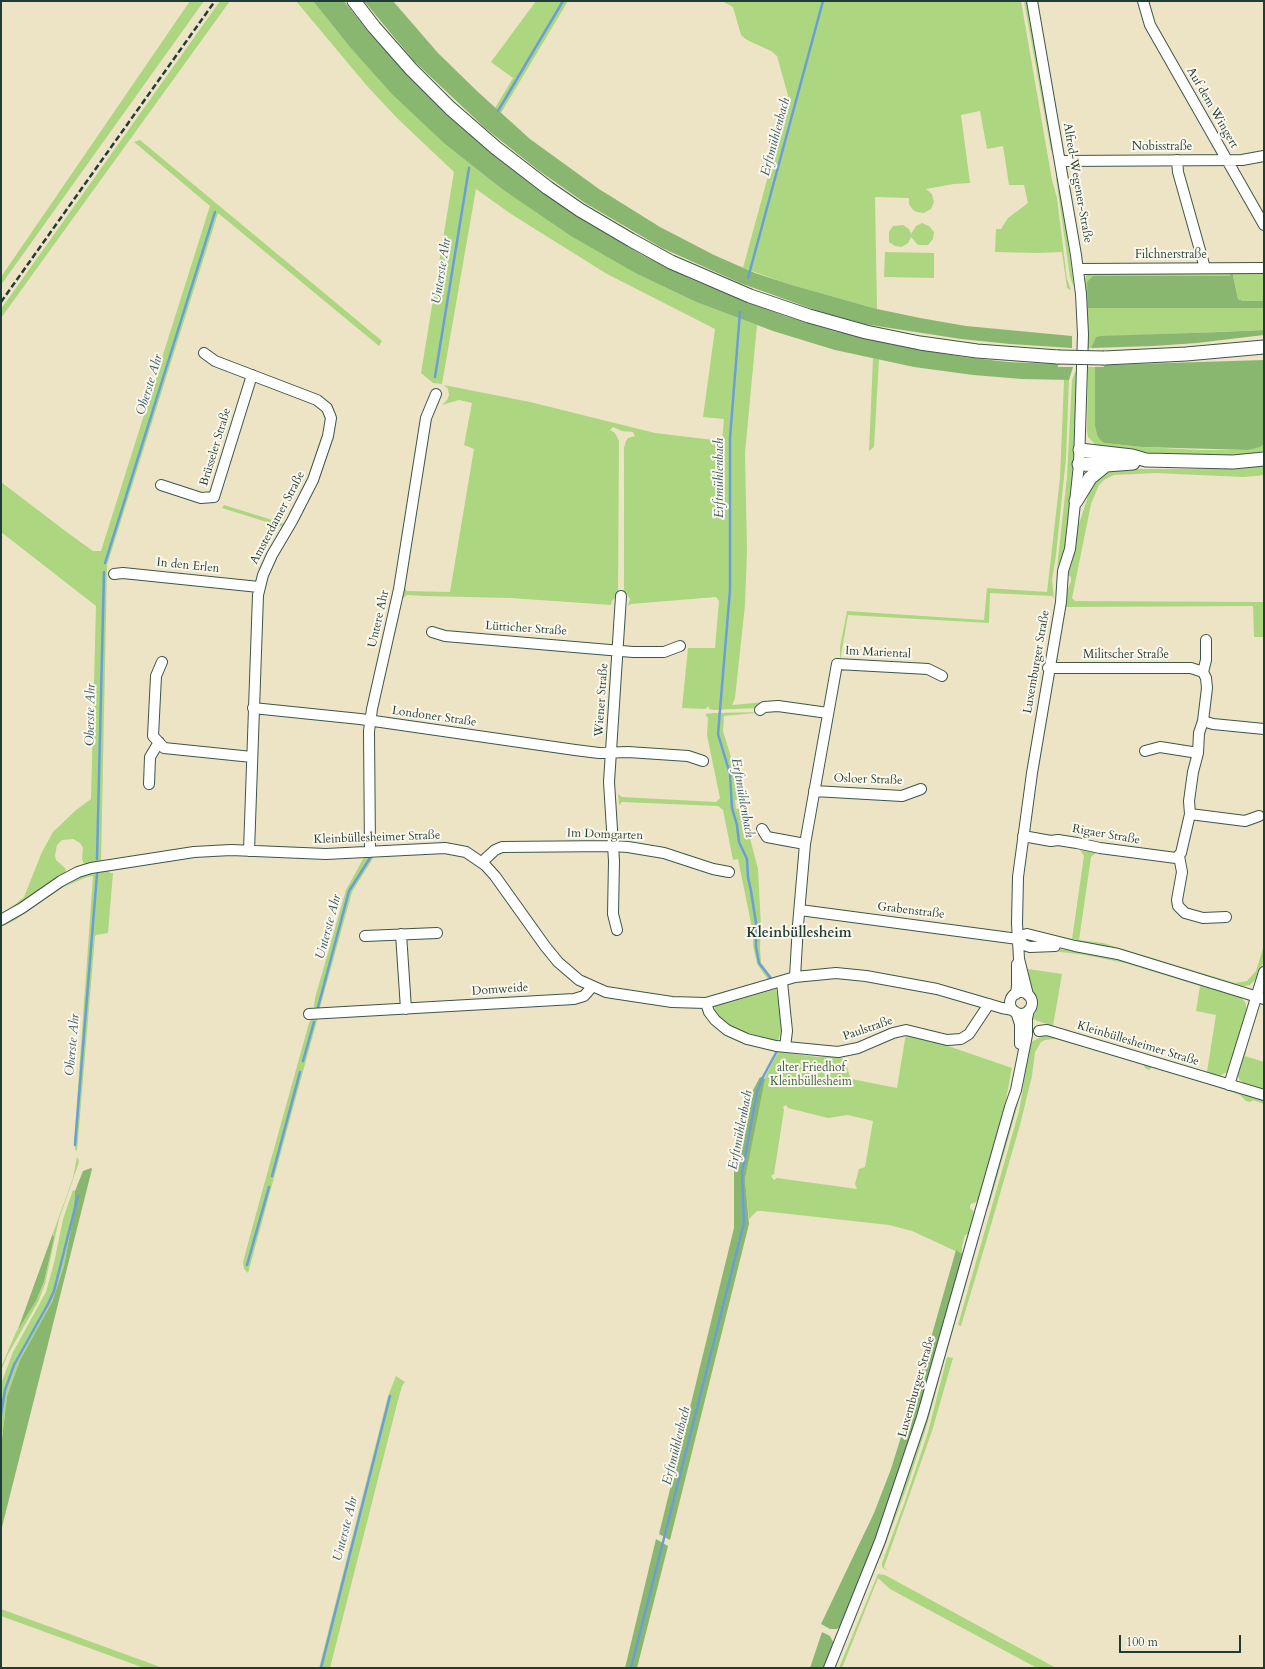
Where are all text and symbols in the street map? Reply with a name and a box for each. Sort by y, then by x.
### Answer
street label: Auf dem Wingert [1183,65,1241,151]
water label: Erftmühlenbach [758,96,794,178]
street label: Alfred-Wegener-Straße [1059,122,1095,244]
street label: Nobisstraße [1132,140,1192,154]
water label: Unterste Ahr [429,237,455,305]
street label: Filchnerstraße [1135,248,1207,262]
water label: Oberste Ahr [133,353,167,417]
street label: Brüsseler Straße [197,406,235,488]
water label: Erftmühlenbach [712,438,728,518]
street label: Amsterdamer Straße [247,469,309,567]
street label: In den Erlen [156,556,220,576]
street label: Untere Ahr [365,589,393,649]
street label: Luxemburger Straße [1021,609,1053,715]
street label: Lütticher Straße [485,619,567,639]
street label: Im Mariental [845,644,911,662]
street label: Militscher Straße [1083,648,1169,662]
street label: Wiener Straße [592,663,612,737]
water label: Oberste Ahr [83,684,99,746]
street label: Londoner Straße [391,704,477,730]
water label: Erftmühlenbach [727,757,757,839]
street label: Osloer Straße [833,772,903,788]
street label: Rigaer Straße [1071,822,1141,848]
street label: Im Domgarten [567,826,643,844]
street label: Kleinbüllesheimer Straße [313,829,441,847]
water label: Unterste Ahr [313,893,345,961]
street label: Grabenstraße [877,900,945,922]
district label: Kleinbüllesheim [746,926,852,942]
street label: Domweide [471,981,529,999]
water label: Oberste Ahr [63,1013,83,1077]
street label: Paulstraße [841,1014,895,1044]
street label: Kleinbüllesheimer Straße [1075,1019,1201,1069]
park label: alter Friedhof Kleinbüllesheim [770,1061,852,1089]
water label: Erftmühlenbach [726,1089,756,1171]
street label: Luxemburger Straße [896,1335,938,1439]
water label: Erftmühlenbach [660,1405,694,1487]
water label: Unterste Ahr [330,1495,362,1563]
scale bar [1121,1627,1243,1653]
text: 100 m [1126,1634,1158,1650]

